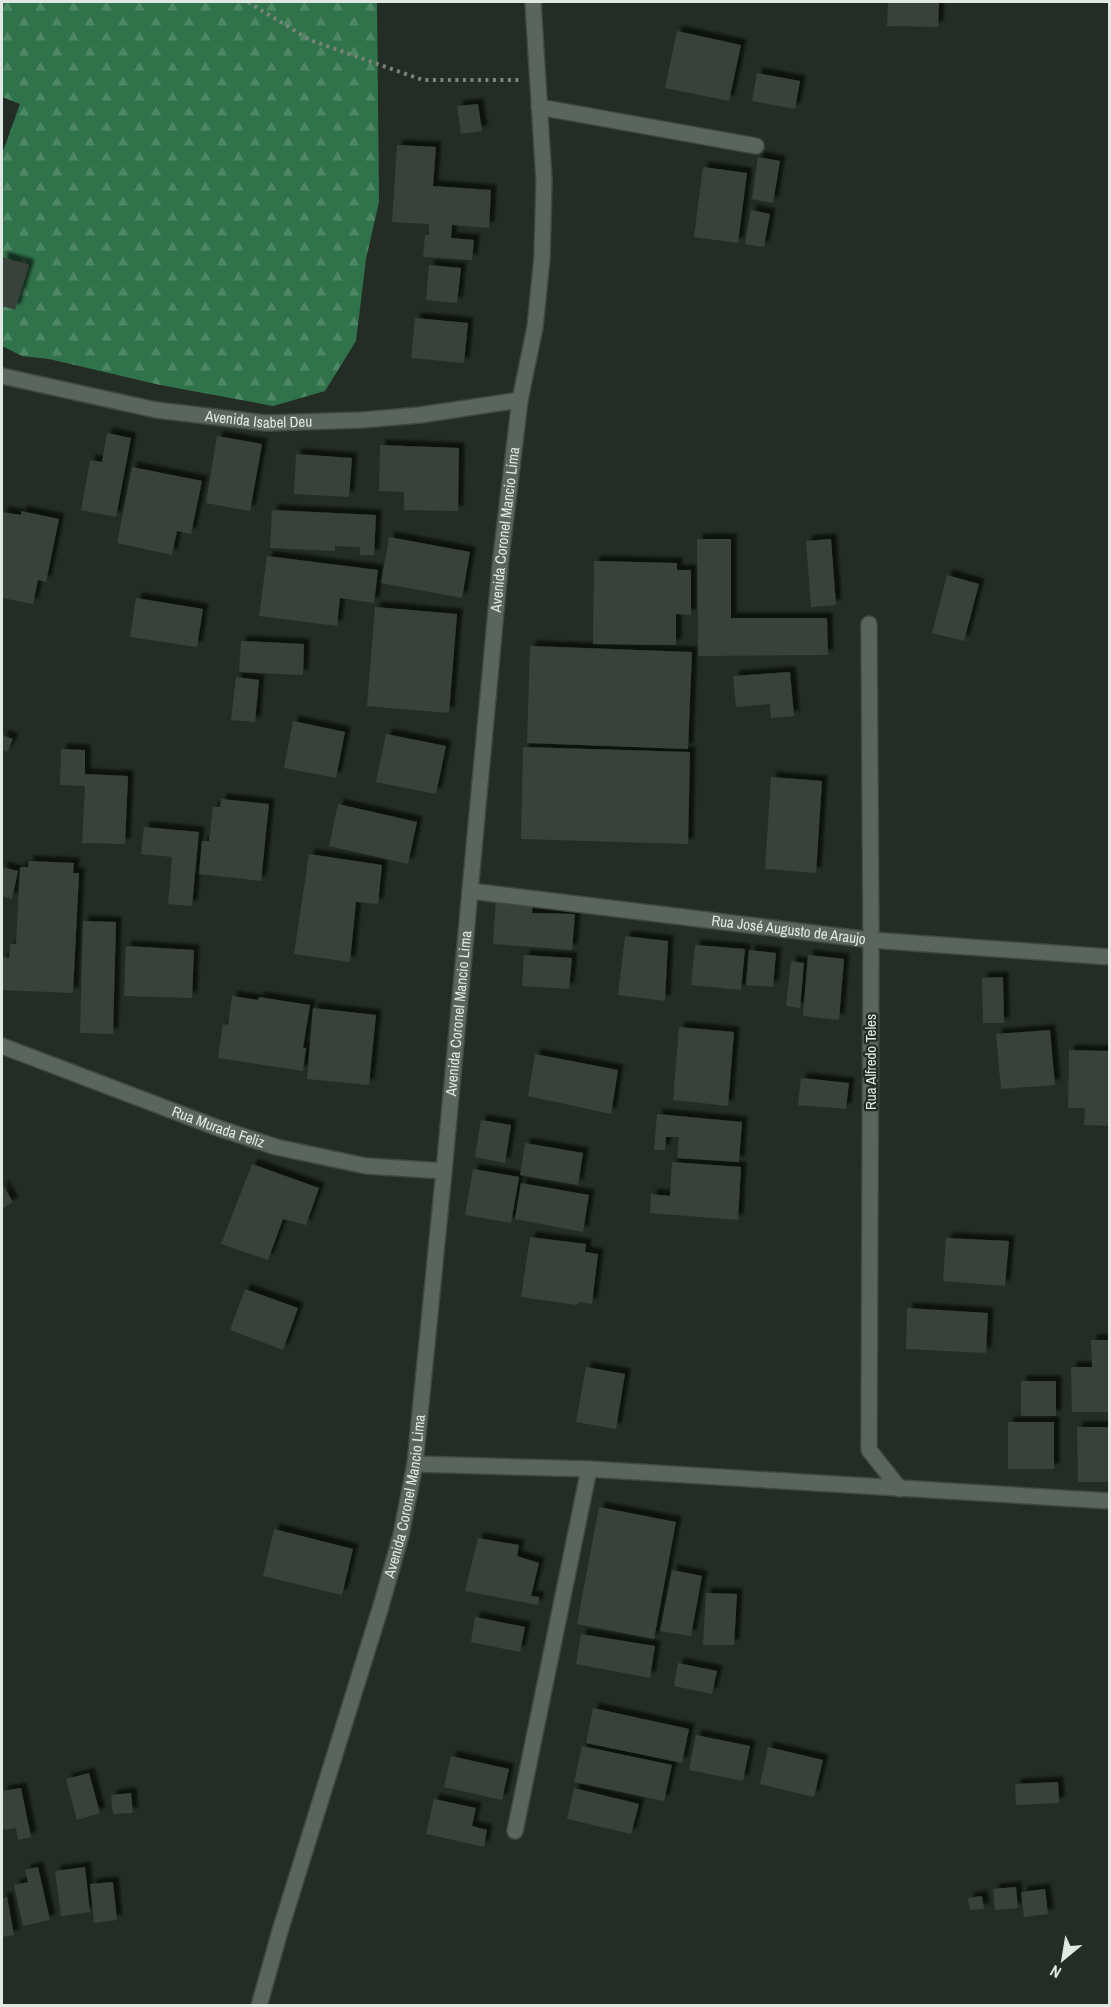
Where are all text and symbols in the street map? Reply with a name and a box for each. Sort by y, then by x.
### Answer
street label: Avenida Isabel Deu [203,405,312,433]
street label: Avenida Coronel Mancio Lima [485,446,524,614]
street label: Rua José Augusto de Araujo [710,910,867,949]
street label: Avenida Coronel Mancio Lima [440,930,476,1098]
street label: Rua Alfredo Teles [860,1014,881,1110]
street label: Rua Murada Feliz [169,1100,268,1153]
street label: Avenida Coronel Mancio Lima [378,1413,430,1581]
north arrow [1033,1929,1093,1989]
text: N [1046,1960,1065,1984]

